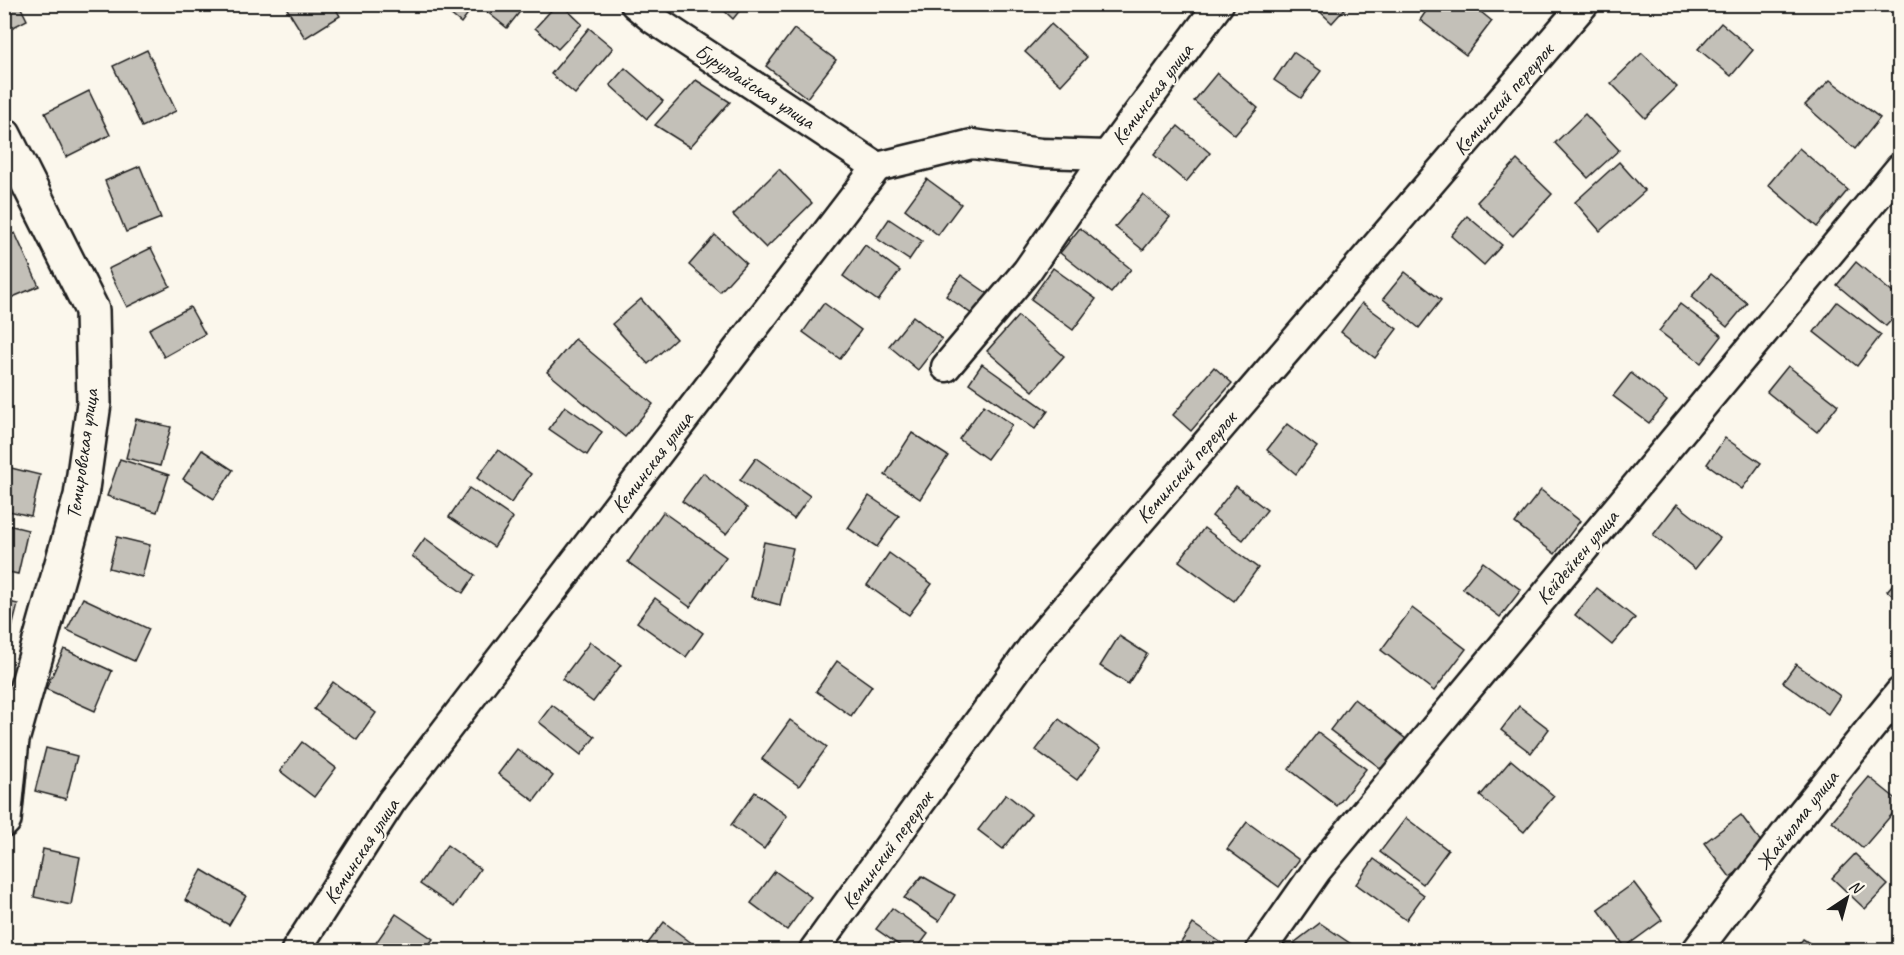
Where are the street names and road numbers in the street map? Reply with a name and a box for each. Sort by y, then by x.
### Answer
street label: Кеминский переулок [1447,36,1560,160]
street label: Кеминская улица [1105,37,1200,150]
street label: Бурулдайская улица [690,38,821,135]
street label: Темировская улица [60,386,104,521]
street label: Кеминский переулок [1130,404,1243,528]
street label: Кеминская улица [605,405,700,518]
street label: Кейдейкен улица [1530,503,1625,610]
street label: Жайылма улица [1750,763,1845,875]
street label: Кеминский переулок [835,784,940,914]
street label: Кеминская улица [317,792,406,909]

